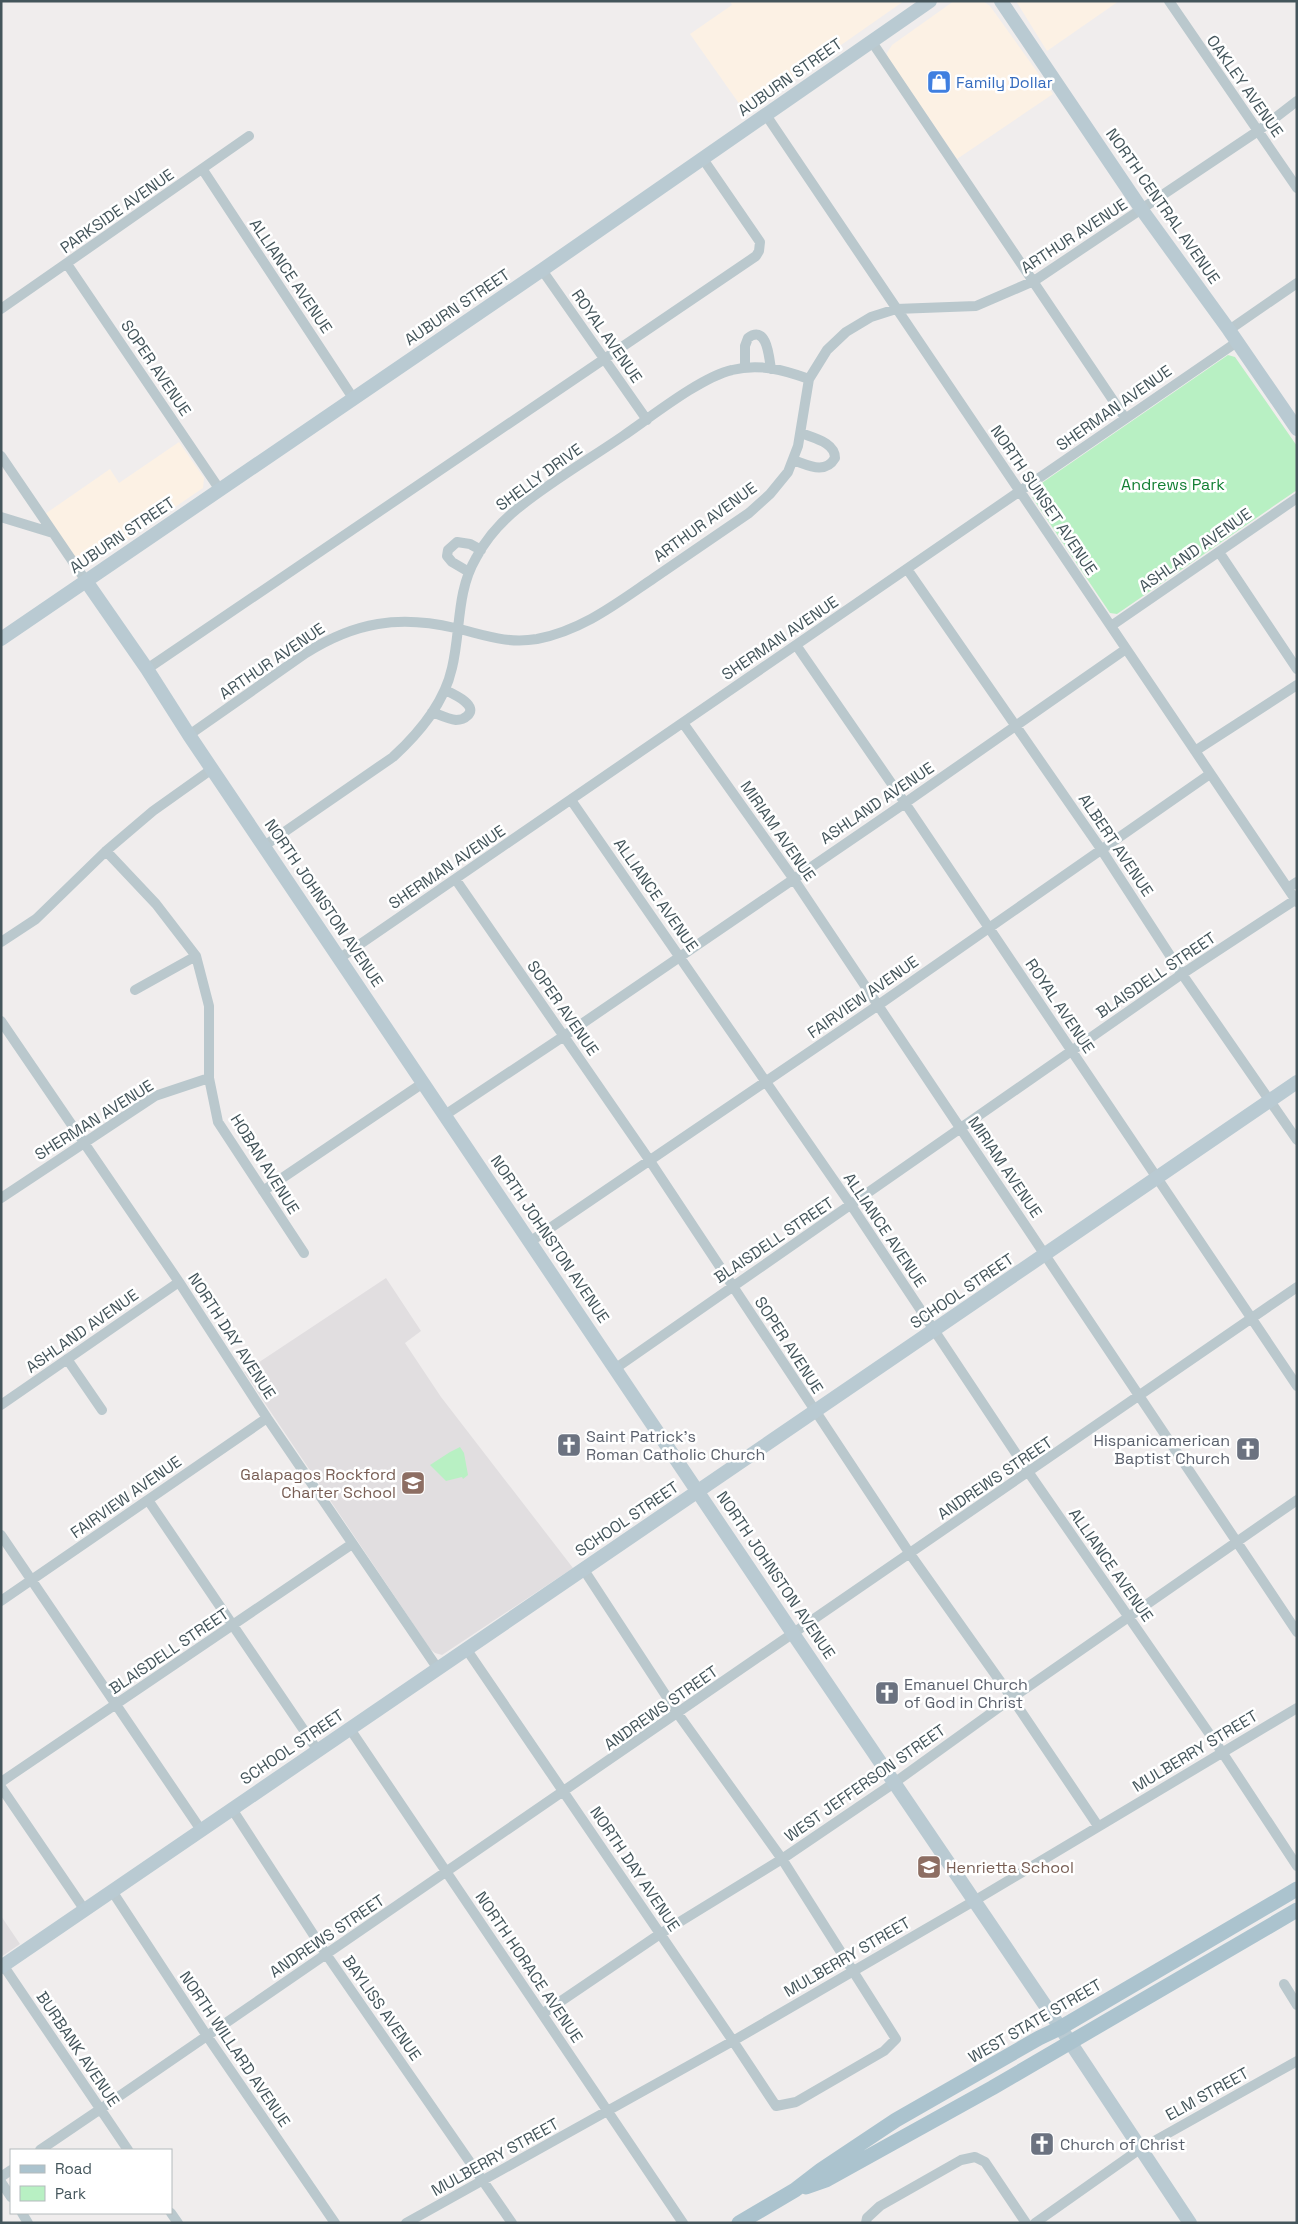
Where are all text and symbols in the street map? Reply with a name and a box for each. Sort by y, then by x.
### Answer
street label: OAKLEY AVENUE [1202,31,1288,141]
street label: AUBURN STREET [734,33,846,121]
shop icon: Family Dollar [926,69,952,95]
place label: Family Dollar [956,72,1053,93]
street label: NORTH CENTRAL AVENUE [1101,124,1225,288]
street label: PARKSIDE AVENUE [56,164,178,258]
street label: ARTHUR AVENUE [1017,194,1131,278]
street label: ALLIANCE AVENUE [245,215,337,337]
street label: AUBURN STREET [400,264,514,350]
street label: ROYAL AVENUE [567,285,647,387]
street label: SOPER AVENUE [116,316,196,420]
street label: SHERMAN AVENUE [1052,360,1176,456]
street label: NORTH SUNSET AVENUE [986,421,1102,579]
street label: SHELLY DRIVE [492,439,586,515]
park label: Andrews Park [1121,474,1225,495]
street label: ARTHUR AVENUE [649,477,761,567]
street label: AUBURN STREET [65,492,179,578]
street label: ASHLAND AVENUE [1135,503,1255,597]
street label: SHERMAN AVENUE [718,591,842,685]
street label: ARTHUR AVENUE [215,618,329,704]
street label: ASHLAND AVENUE [816,757,938,849]
street label: MIRIAM AVENUE [736,777,820,885]
street label: ALBERT AVENUE [1074,790,1158,900]
street label: NORTH JOHNSTON AVENUE [260,815,388,991]
street label: SHERMAN AVENUE [385,820,509,914]
street label: ALLIANCE AVENUE [609,834,703,956]
street label: BLAISDELL STREET [1092,927,1220,1023]
street label: FAIRVIEW AVENUE [803,951,923,1043]
street label: ROYAL AVENUE [1021,955,1099,1057]
street label: SOPER AVENUE [522,956,604,1060]
street label: SHERMAN AVENUE [31,1075,157,1165]
street label: HOBAN AVENUE [226,1110,304,1218]
street label: MIRIAM AVENUE [963,1112,1047,1222]
street label: NORTH JOHNSTON AVENUE [486,1151,614,1327]
street label: ALLIANCE AVENUE [839,1169,931,1291]
street label: BLAISDELL STREET [710,1192,838,1288]
street label: SCHOOL STREET [906,1249,1018,1333]
street label: NORTH DAY AVENUE [183,1269,281,1403]
street label: ASHLAND AVENUE [22,1284,142,1378]
street label: SOPER AVENUE [750,1292,828,1398]
place label: Saint Patrick's Roman Catholic Church [586,1426,765,1465]
place label: Hispanicamerican Baptist Church [1093,1430,1230,1469]
church icon: Saint Patrick's Roman Catholic Church [556,1432,582,1458]
street label: ANDREWS STREET [933,1432,1057,1524]
church icon: Hispanicamerican Baptist Church [1235,1436,1261,1462]
street label: FAIRVIEW AVENUE [66,1451,186,1543]
place label: Galapagos Rockford Charter School [240,1464,396,1503]
school or university icon: Galapagos Rockford Charter School [400,1470,426,1496]
street label: SCHOOL STREET [571,1477,683,1561]
street label: NORTH JOHNSTON AVENUE [712,1487,840,1663]
street label: ALLIANCE AVENUE [1064,1504,1158,1626]
street label: BLAISDELL STREET [105,1603,233,1699]
street label: ANDREWS STREET [600,1661,722,1755]
place label: Emanuel Church of God in Christ [904,1674,1028,1713]
church icon: Emanuel Church of God in Christ [874,1680,900,1706]
street label: SCHOOL STREET [236,1705,348,1789]
street label: MULBERRY STREET [1128,1705,1262,1797]
street label: WEST JEFFERSON STREET [780,1719,950,1847]
street label: NORTH DAY AVENUE [585,1802,685,1936]
school or university icon: Henrietta School [916,1854,942,1880]
place label: Henrietta School [946,1857,1074,1878]
street label: NORTH HORACE AVENUE [470,1887,588,2047]
street label: ANDREWS STREET [265,1890,389,1982]
street label: MULBERRY STREET [780,1912,914,2002]
street label: BAYLISS AVENUE [338,1951,426,2065]
street label: NORTH WILLARD AVENUE [175,1967,295,2131]
street label: WEST STATE STREET [965,1974,1105,2068]
street label: BURBANK AVENUE [32,1987,124,2111]
street label: ELM STREET [1162,2063,1252,2125]
street label: MULBERRY STREET [428,2113,562,2201]
church icon: Church of Christ [1029,2131,1055,2157]
place label: Church of Christ [1060,2134,1185,2155]
legend [10,2149,172,2214]
text: Road [55,2159,92,2178]
text: Park [55,2184,86,2203]

